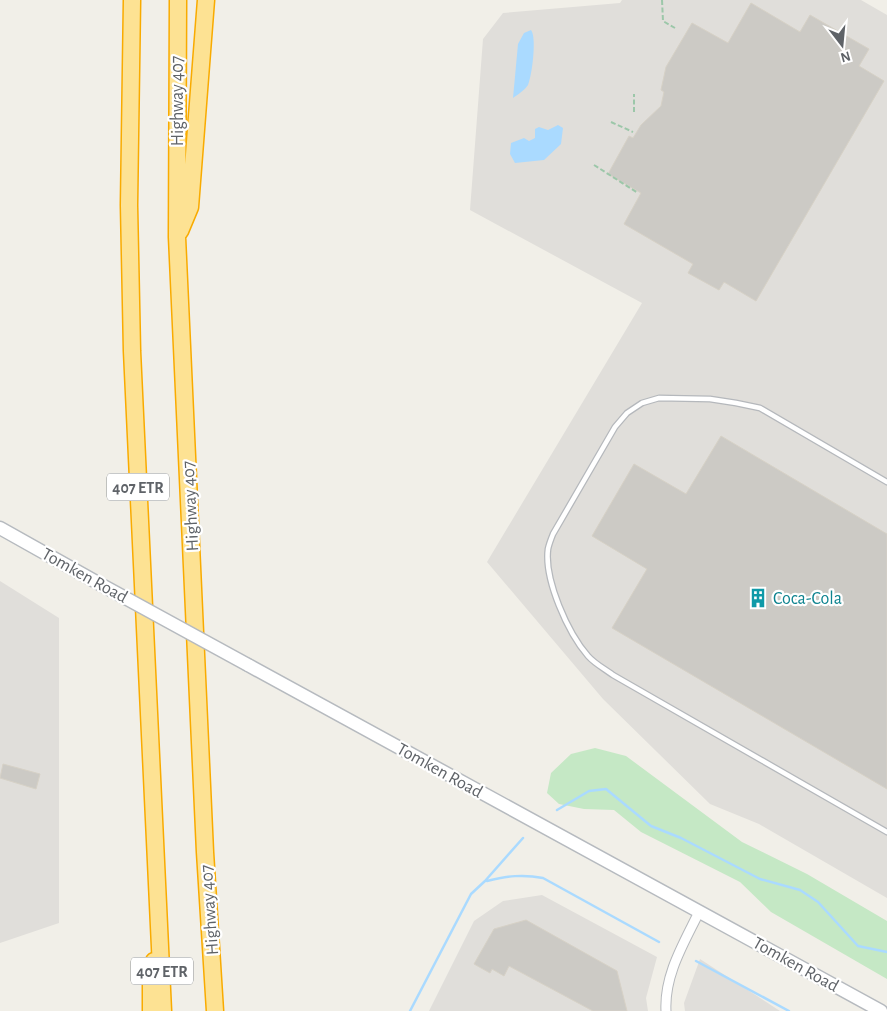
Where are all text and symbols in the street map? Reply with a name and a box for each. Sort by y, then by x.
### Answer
north arrow [817,20,867,70]
text: N [839,48,852,65]
street label: Highway 407 [169,56,187,146]
street label: Highway 407 [180,460,202,552]
road number: 407 ETR [107,474,169,501]
street label: Tomken Road [39,545,130,607]
building icon: Coca-Cola [747,587,769,609]
place label: Coca-Cola [773,590,842,608]
street label: Tomken Road [394,740,485,802]
street label: Highway 407 [198,864,222,956]
street label: Tomken Road [750,934,841,996]
road number: 407 ETR [131,958,193,984]

